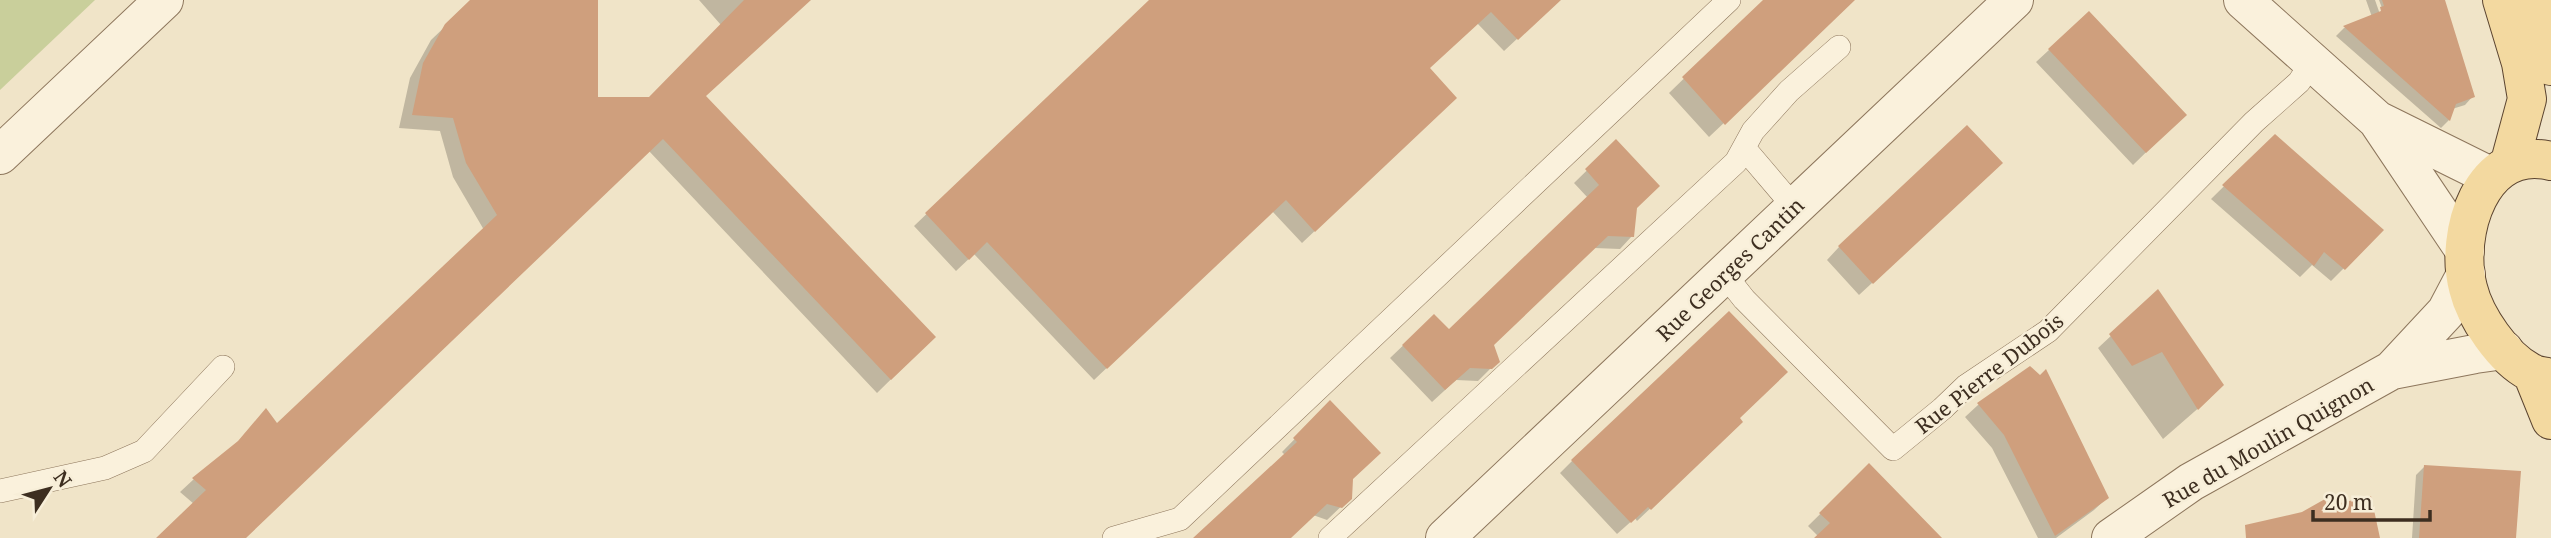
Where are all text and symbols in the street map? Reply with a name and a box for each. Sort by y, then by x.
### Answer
street label: Rue Georges Cantin [1650,191,1810,347]
street label: Rue Pierre Dubois [1909,306,2069,440]
street label: Rue du Moulin Quignon [2157,370,2379,514]
north arrow [14,454,84,524]
text: N [48,465,78,493]
scale bar [2313,478,2430,522]
text: 20 m [2324,488,2373,516]

